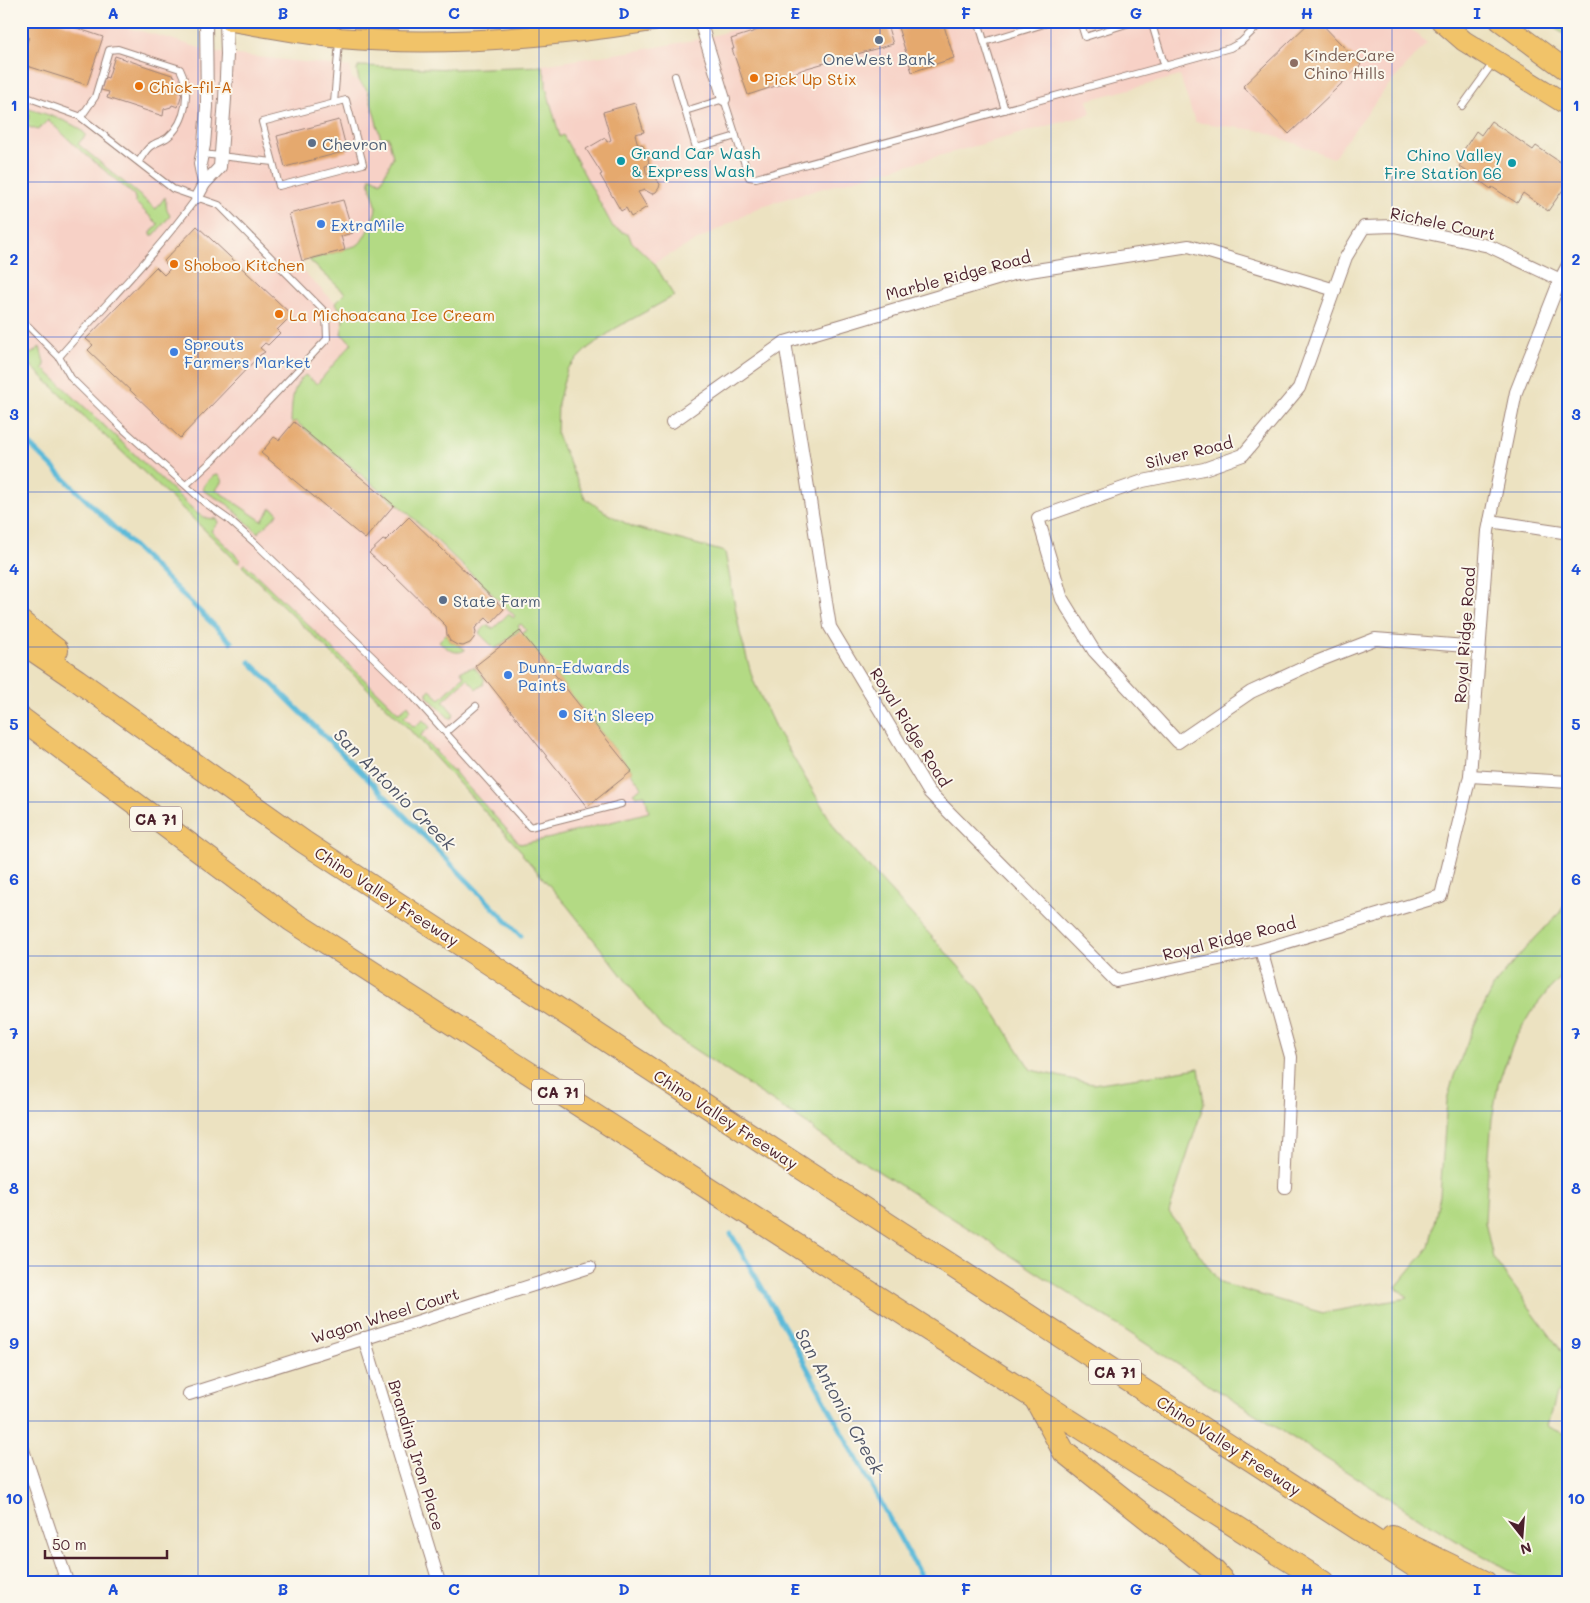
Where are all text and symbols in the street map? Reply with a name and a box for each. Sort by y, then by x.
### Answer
text: A [107,2,119,23]
text: B [278,2,288,23]
text: C [448,2,460,23]
text: D [618,2,630,23]
text: E [790,2,800,23]
text: F [961,2,971,23]
text: G [1130,2,1142,23]
text: H [1301,2,1313,23]
text: I [1473,2,1481,23]
marker: OneWest Bank [873,34,885,46]
place label: KinderCare Chino Hills [1304,44,1395,83]
place label: OneWest Bank [823,48,935,69]
marker: KinderCare Chino Hills [1288,57,1300,69]
place label: Pick Up Stix [764,68,856,89]
marker: Pick Up Stix [748,72,760,84]
place label: Chick-fil-A [149,76,232,97]
marker: Chick-fil-A [133,80,145,92]
text: 1 [10,94,18,115]
text: 1 [1572,94,1580,115]
place label: Chevron [322,133,387,154]
marker: Chevron [306,137,318,149]
place label: Grand Car Wash & Express Wash [631,142,760,181]
place label: Chino Valley Fire Station 66 [1384,144,1502,183]
marker: Grand Car Wash & Express Wash [615,155,627,167]
marker: Chino Valley Fire Station 66 [1506,157,1518,169]
street label: Richele Court [1388,202,1498,244]
place label: ExtraMile [331,214,405,235]
marker: ExtraMile [315,218,327,230]
street label: Marble Ridge Road [883,246,1033,304]
text: 2 [10,248,19,269]
text: 2 [1572,248,1581,269]
place label: Shoboo Kitchen [184,254,305,275]
marker: Shoboo Kitchen [168,258,180,270]
place label: La Michoacana Ice Cream [289,304,495,325]
marker: La Michoacana Ice Cream [273,308,285,320]
place label: Sprouts Farmers Market [184,333,311,372]
marker: Sprouts Farmers Market [168,346,180,358]
text: 3 [9,403,19,424]
text: 3 [1571,403,1581,424]
street label: Silver Road [1143,431,1235,473]
text: 4 [9,558,19,579]
text: 4 [1571,558,1581,579]
street label: Royal Ridge Road [1449,566,1479,704]
place label: State Farm [453,590,541,611]
marker: State Farm [437,594,449,606]
place label: Dunn-Edwards Paints [518,656,630,695]
street label: Royal Ridge Road [866,663,956,791]
marker: Dunn-Edwards Paints [502,669,514,681]
place label: Sit'n Sleep [573,704,654,725]
marker: Sit'n Sleep [557,708,569,720]
text: 5 [9,713,19,734]
text: 5 [1571,713,1581,734]
water label: San Antonio Creek [329,723,462,856]
road number: CA 71 [130,806,182,832]
street label: Chino Valley Freeway [311,841,463,951]
text: 6 [9,868,19,889]
text: 6 [1571,868,1581,889]
street label: Royal Ridge Road [1160,911,1298,965]
text: 7 [10,1022,19,1043]
text: 7 [1572,1022,1581,1043]
street label: Chino Valley Freeway [650,1064,802,1174]
road number: CA 71 [532,1080,584,1104]
text: 8 [9,1177,19,1198]
text: 8 [1571,1177,1581,1198]
street label: Wagon Wheel Court [309,1283,461,1347]
water label: San Antonio Creek [790,1324,890,1479]
text: 9 [9,1332,19,1353]
text: 9 [1571,1332,1581,1353]
road number: CA 71 [1089,1360,1141,1384]
street label: Branding Iron Place [384,1377,450,1533]
street label: Chino Valley Freeway [1153,1390,1305,1500]
text: 10 [5,1487,23,1508]
text: 10 [1567,1487,1585,1508]
north arrow [1498,1510,1548,1560]
scale bar [45,1528,168,1560]
text: 50 m [52,1534,87,1554]
text: N [1518,1538,1534,1560]
text: A [107,1578,119,1599]
text: B [278,1578,288,1599]
text: C [448,1578,460,1599]
text: D [618,1578,630,1599]
text: E [790,1578,800,1599]
text: F [961,1578,971,1599]
text: G [1130,1578,1142,1599]
text: H [1301,1578,1313,1599]
text: I [1473,1578,1481,1599]

